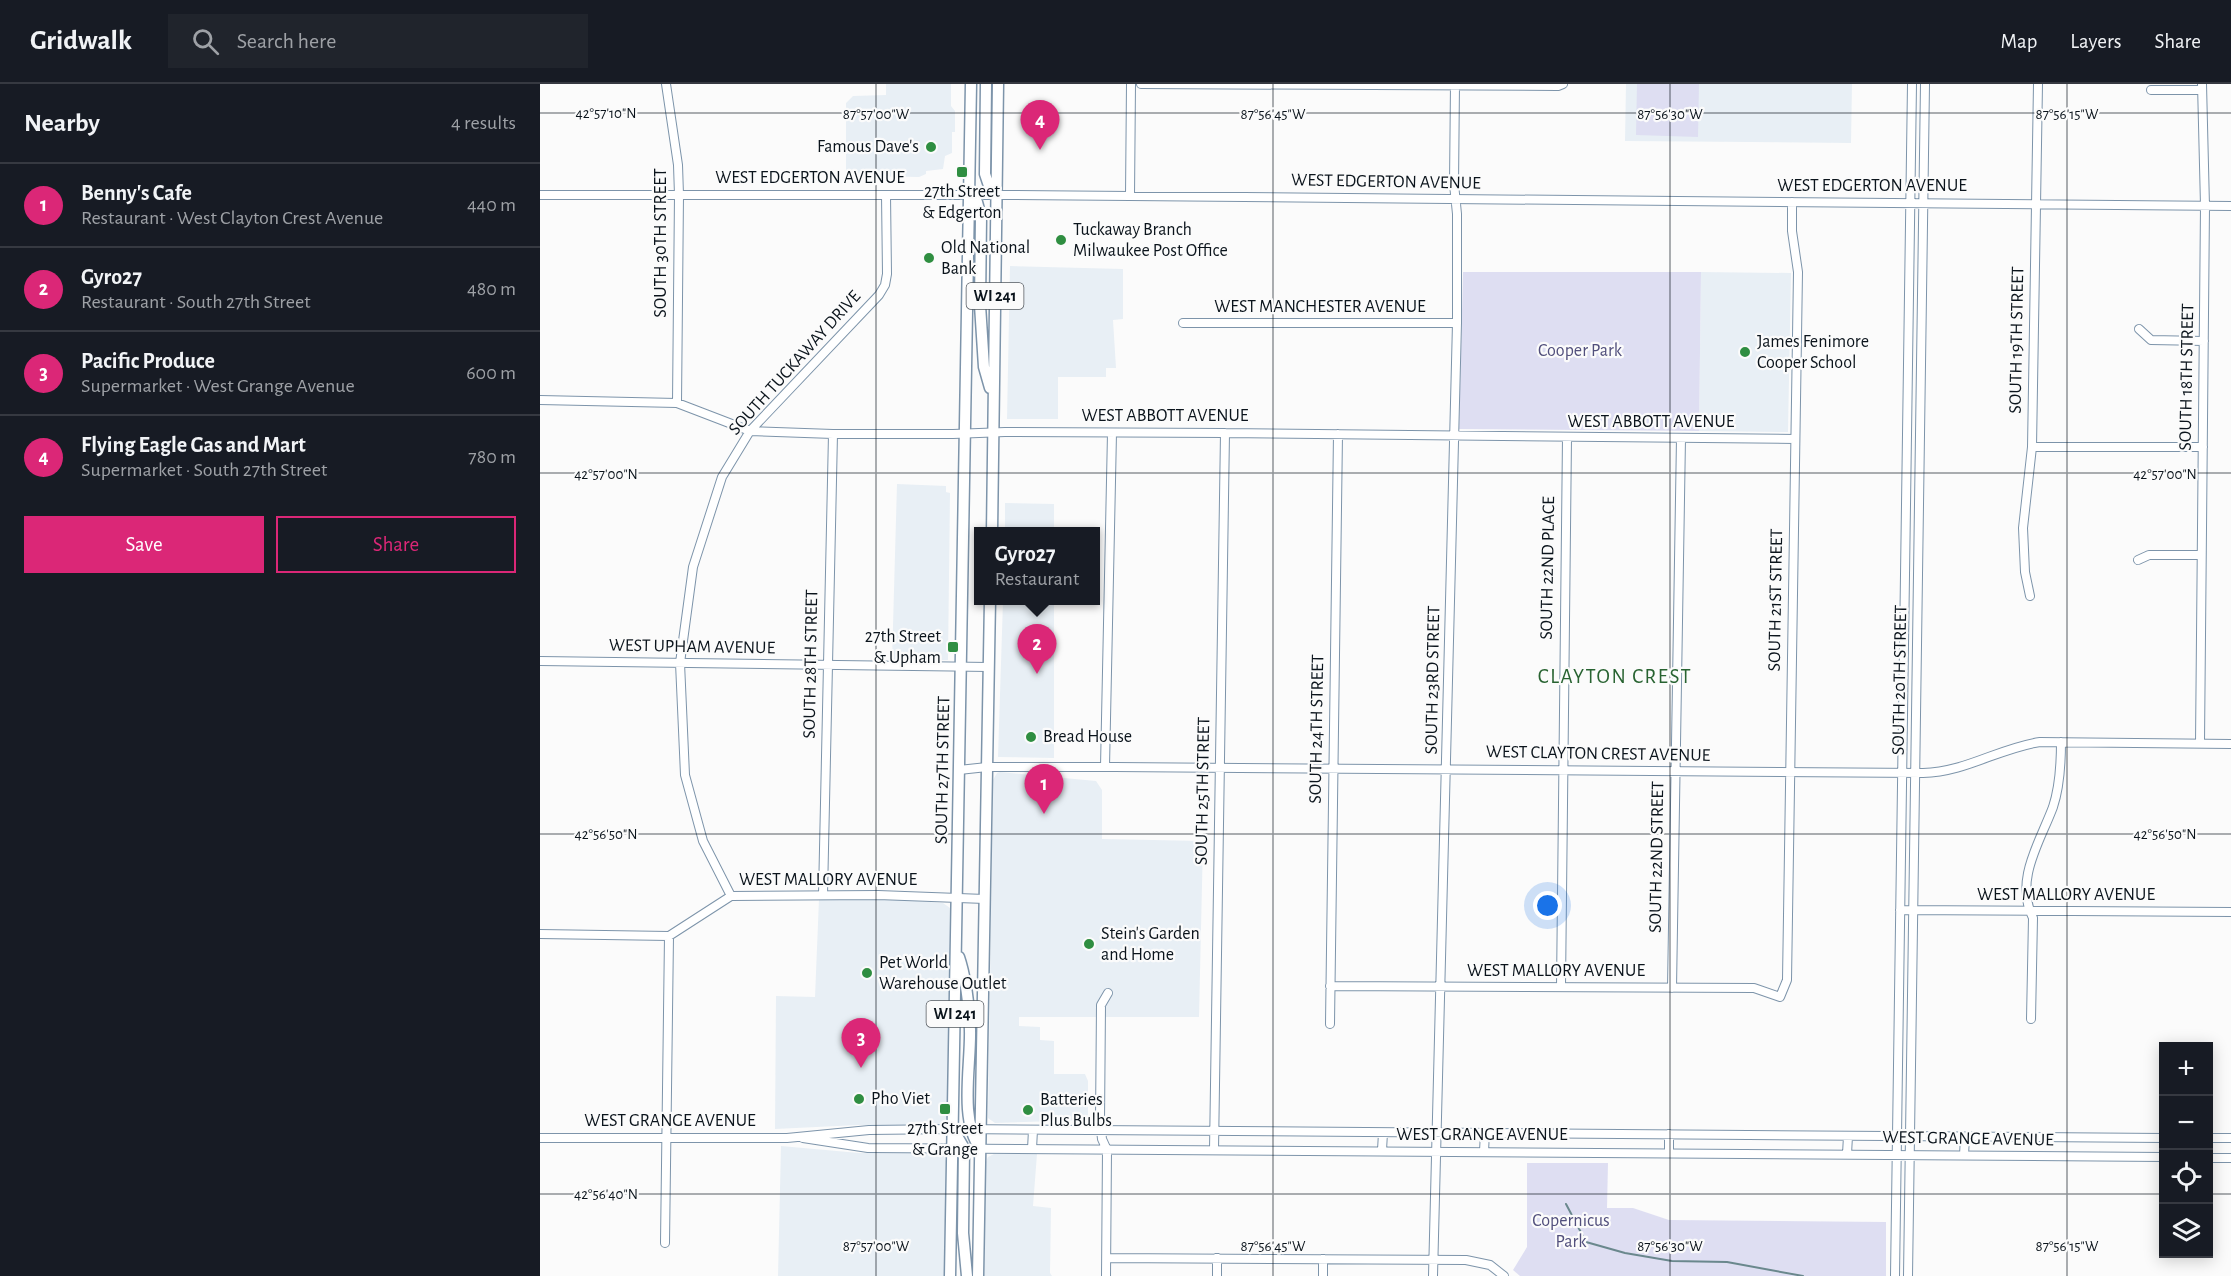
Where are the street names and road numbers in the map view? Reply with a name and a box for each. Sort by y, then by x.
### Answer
street label: SOUTH 30TH STREET [652,168,670,318]
street label: WEST EDGERTON AVENUE [715,169,905,187]
street label: WEST EDGERTON AVENUE [1291,171,1481,193]
street label: WEST EDGERTON AVENUE [1777,177,1967,195]
street label: SOUTH 19TH STREET [2007,266,2027,414]
road number: WI 241 [966,283,1024,309]
street label: SOUTH TUCKAWAY DRIVE [726,287,865,439]
street label: WEST MANCHESTER AVENUE [1214,298,1426,316]
street label: SOUTH 18TH STREET [2177,303,2197,451]
street label: WEST ABBOTT AVENUE [1082,407,1249,425]
street label: WEST ABBOTT AVENUE [1568,413,1735,431]
street label: SOUTH 22ND PLACE [1538,496,1558,640]
street label: SOUTH 21ST STREET [1766,528,1786,672]
street label: SOUTH 28TH STREET [801,589,821,739]
street label: SOUTH 23RD STREET [1423,605,1443,754]
street label: SOUTH 20TH STREET [1890,605,1910,755]
street label: WEST UPHAM AVENUE [609,637,776,657]
street label: SOUTH 24TH STREET [1307,654,1327,804]
street label: SOUTH 27TH STREET [933,696,953,844]
street label: SOUTH 25TH STREET [1193,717,1213,865]
street label: WEST CLAYTON CREST AVENUE [1486,743,1711,765]
street label: SOUTH 22ND STREET [1647,781,1667,933]
street label: WEST MALLORY AVENUE [739,871,917,889]
street label: WEST MALLORY AVENUE [1977,886,2155,904]
street label: WEST MALLORY AVENUE [1467,962,1645,980]
road number: WI 241 [926,1001,984,1027]
street label: WEST GRANGE AVENUE [584,1112,756,1130]
street label: WEST GRANGE AVENUE [1396,1126,1568,1144]
street label: WEST GRANGE AVENUE [1882,1129,2054,1150]

